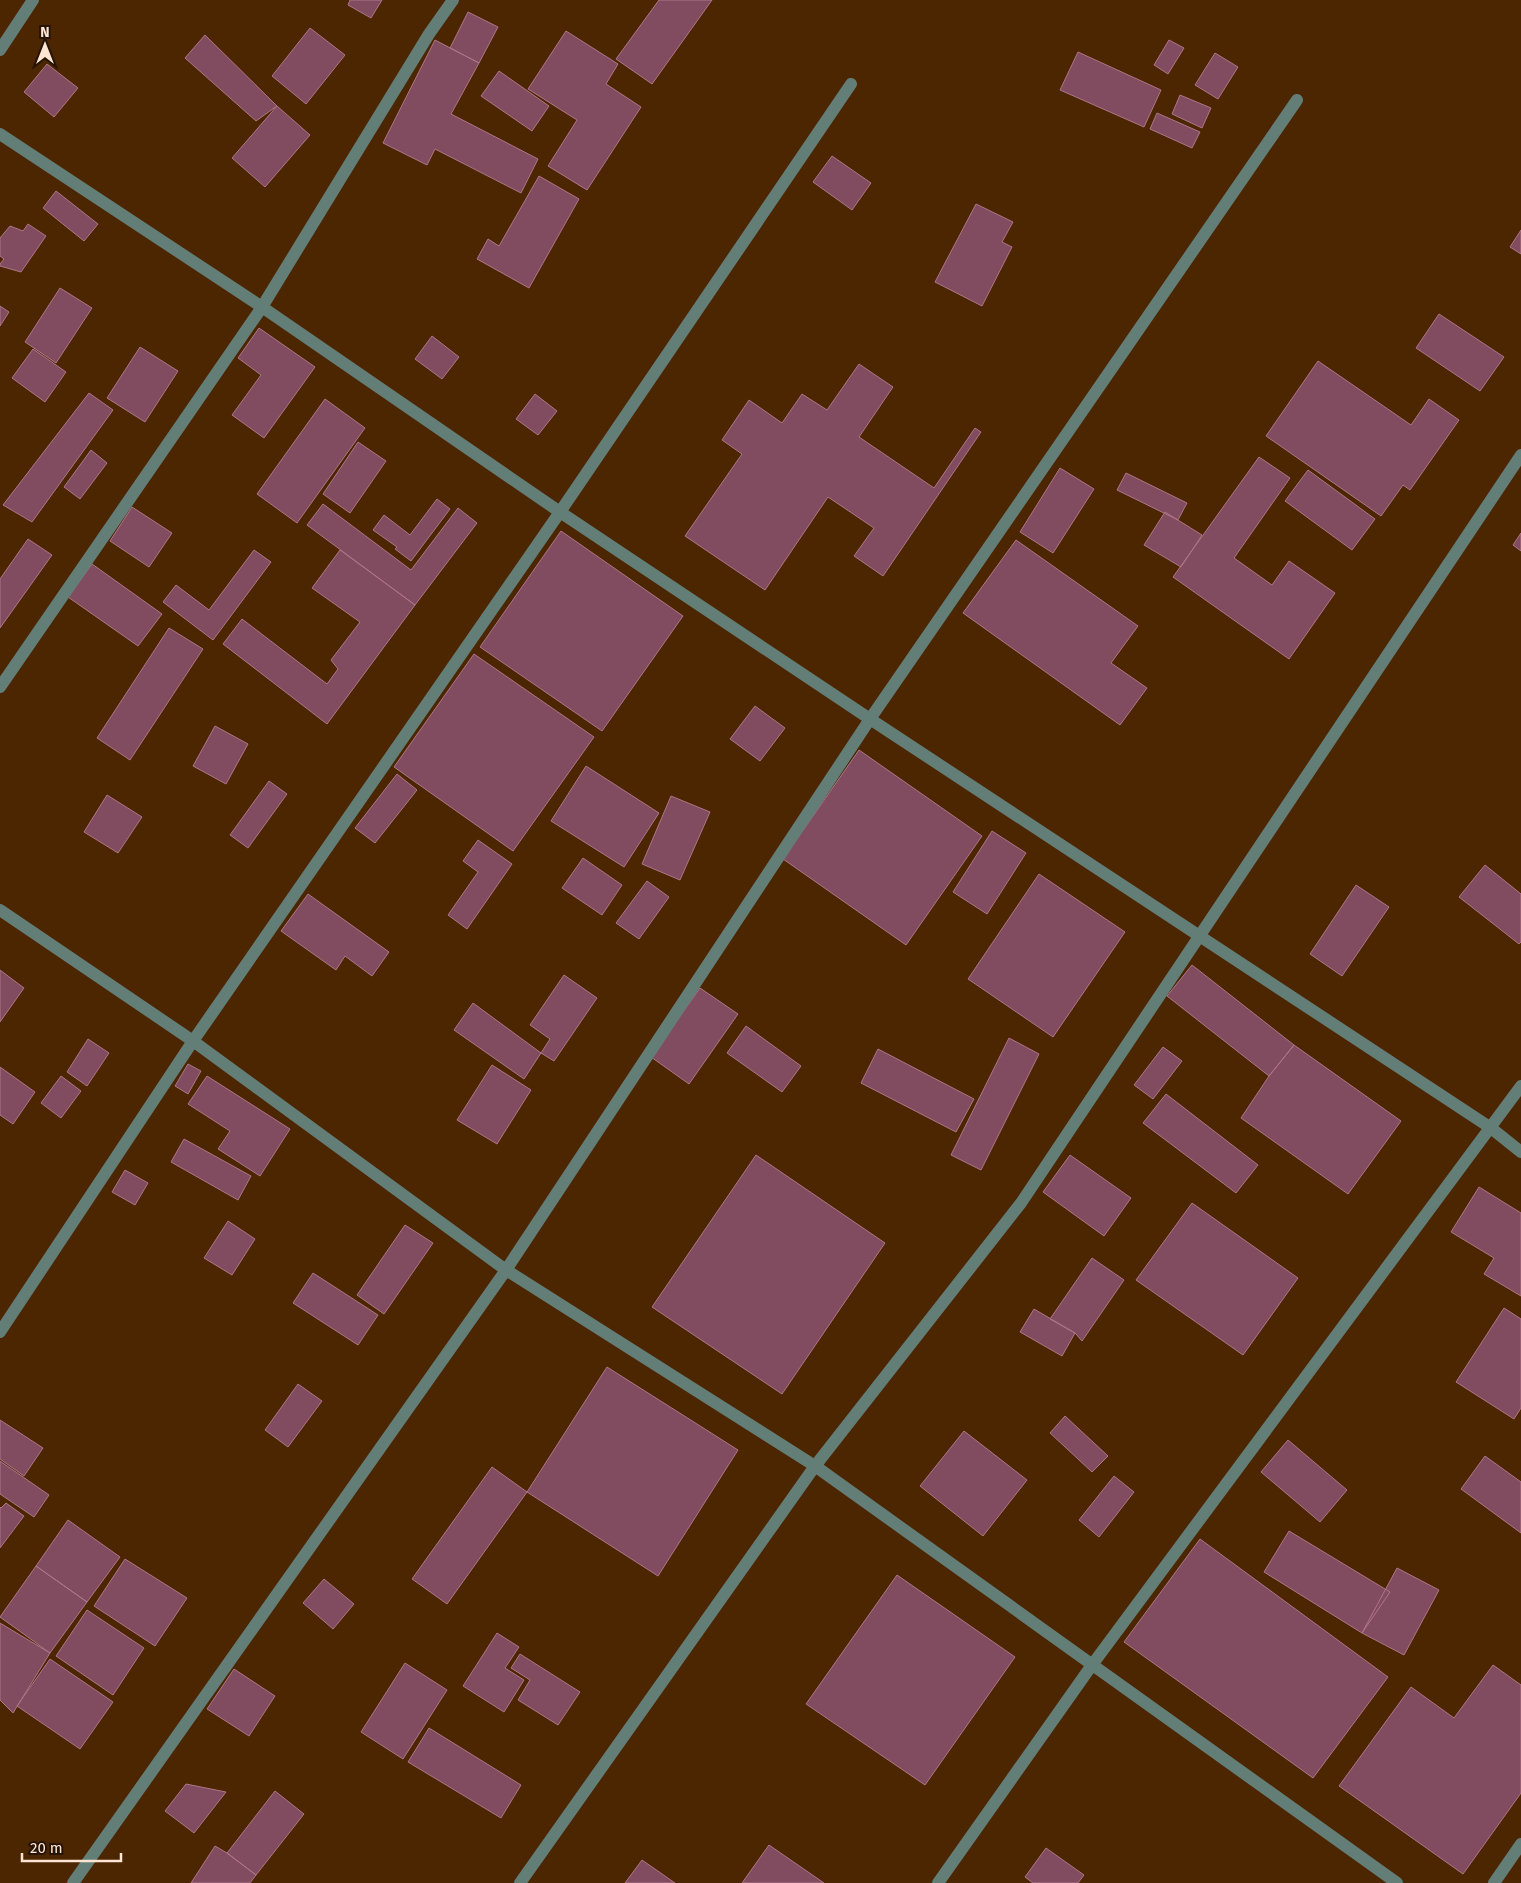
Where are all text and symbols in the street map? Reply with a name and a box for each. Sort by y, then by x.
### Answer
north arrow [20,20,70,70]
text: N [40,24,50,41]
scale bar [22,1830,121,1862]
text: 20 m [30,1839,63,1857]

